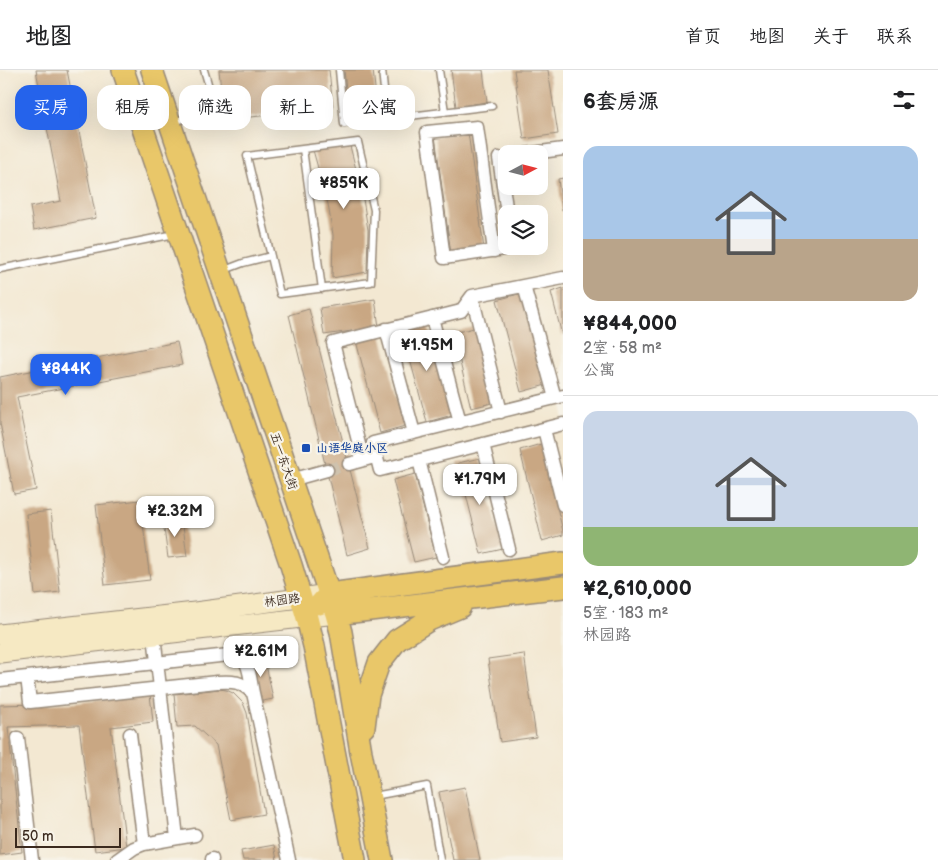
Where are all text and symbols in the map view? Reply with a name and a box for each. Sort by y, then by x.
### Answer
text: 地图 [25,22,73,51]
text: 首页 [685,26,721,47]
text: 地图 [749,26,785,47]
text: 关于 [813,26,849,47]
text: 联系 [877,26,913,47]
chip: 买房 [15,85,87,130]
chip: 租房 [97,85,169,130]
chip: 筛选 [179,85,251,130]
chip: 新上 [261,85,333,130]
chip: 公寓 [343,85,415,130]
icon: filters [890,86,918,114]
text: 6套房源 [583,89,659,114]
north arrow [498,145,548,195]
map controls [498,145,548,255]
pin: ¥859K [309,168,379,210]
text: ¥859K [320,174,368,193]
icon: home [706,178,796,268]
button: layers [498,205,548,255]
text: ¥844,000 [583,311,677,336]
pin: ¥1.95M [386,330,468,372]
text: ¥1.95M [401,336,453,355]
text: 2室 · 58 m² [583,339,662,358]
pin: ¥844K [31,354,101,396]
text: ¥844K [41,360,91,379]
text: 公寓 [583,361,615,380]
street label: 五一东大街 [267,430,300,492]
place label: 山语华庭小区 [316,441,388,456]
marker: 山语华庭小区 [300,442,312,454]
icon: home [706,444,796,534]
pin: ¥1.79M [439,464,521,506]
text: ¥1.79M [454,470,506,489]
pin: ¥2.32M [134,496,216,538]
text: ¥2.32M [147,502,203,521]
text: ¥2,610,000 [583,576,692,601]
street label: 林园路 [263,591,301,610]
text: 5室 · 183 m² [583,604,668,623]
text: 林园路 [583,626,631,645]
pin: ¥2.61M [220,636,302,678]
text: ¥2.61M [234,642,288,661]
scale bar [15,825,121,848]
text: 50 m [22,828,54,845]

